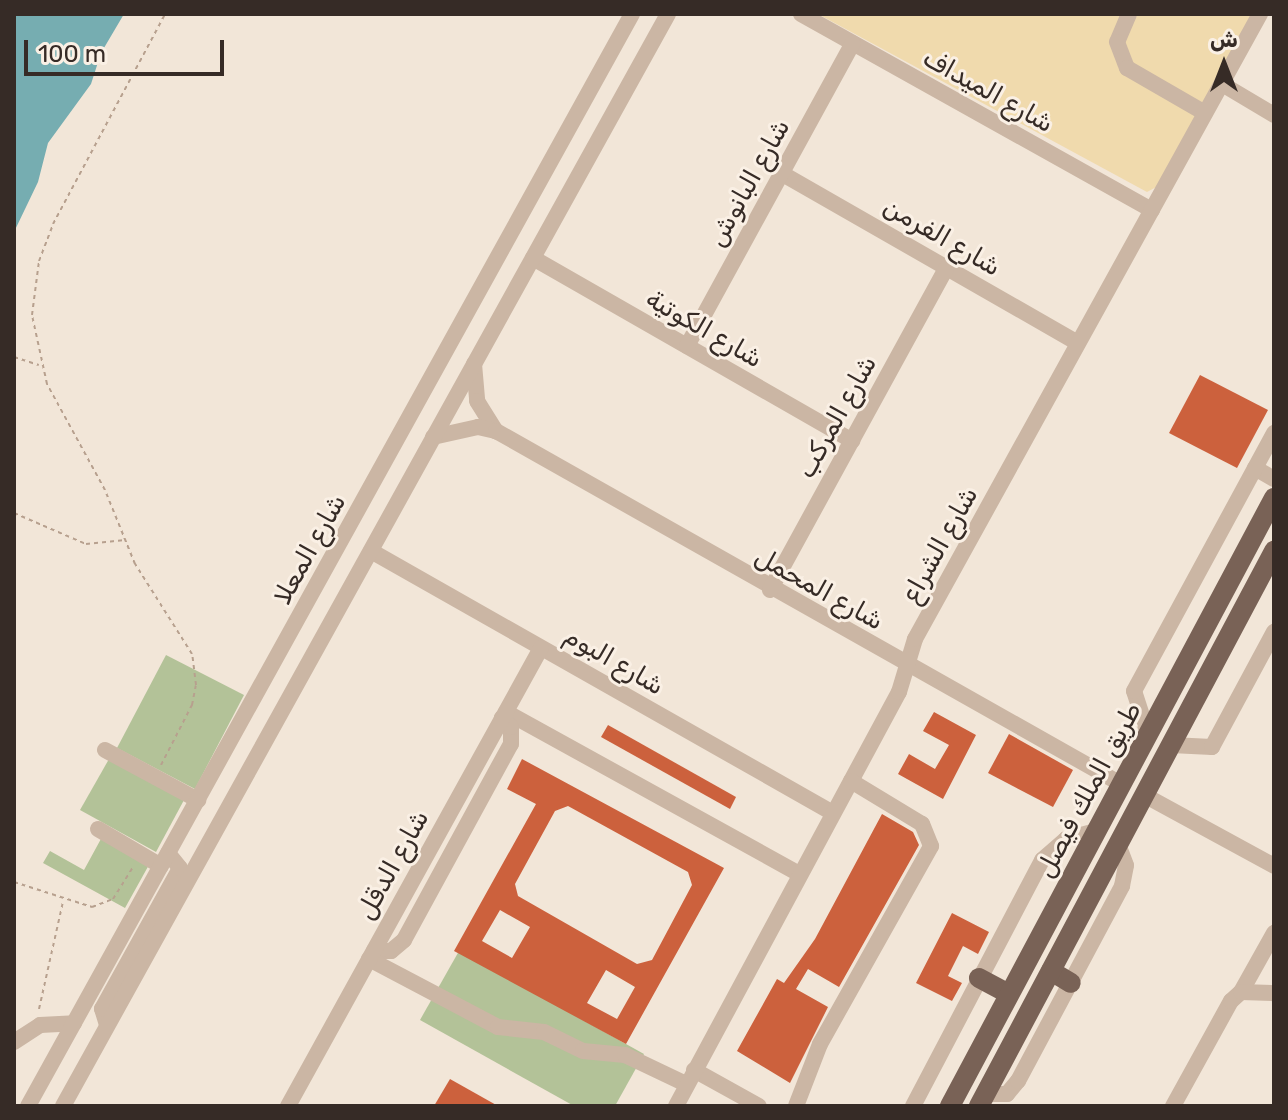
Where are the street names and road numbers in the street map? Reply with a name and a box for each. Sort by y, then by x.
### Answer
street label: شارع الميداف [917,42,1059,140]
street label: شارع البانوش [701,114,797,252]
street label: شارع الفرمن [878,191,1006,283]
street label: شارع الكوتية [640,283,768,375]
street label: شارع المركب [790,350,884,484]
street label: شارع الشراع [895,481,985,609]
street label: شارع المعلا [267,489,353,609]
street label: شارع المحمل [749,541,889,637]
street label: شارع البوم [559,620,669,702]
street label: طريق الملك فيصل [1030,697,1148,883]
street label: شارع الدقل [350,805,436,925]

